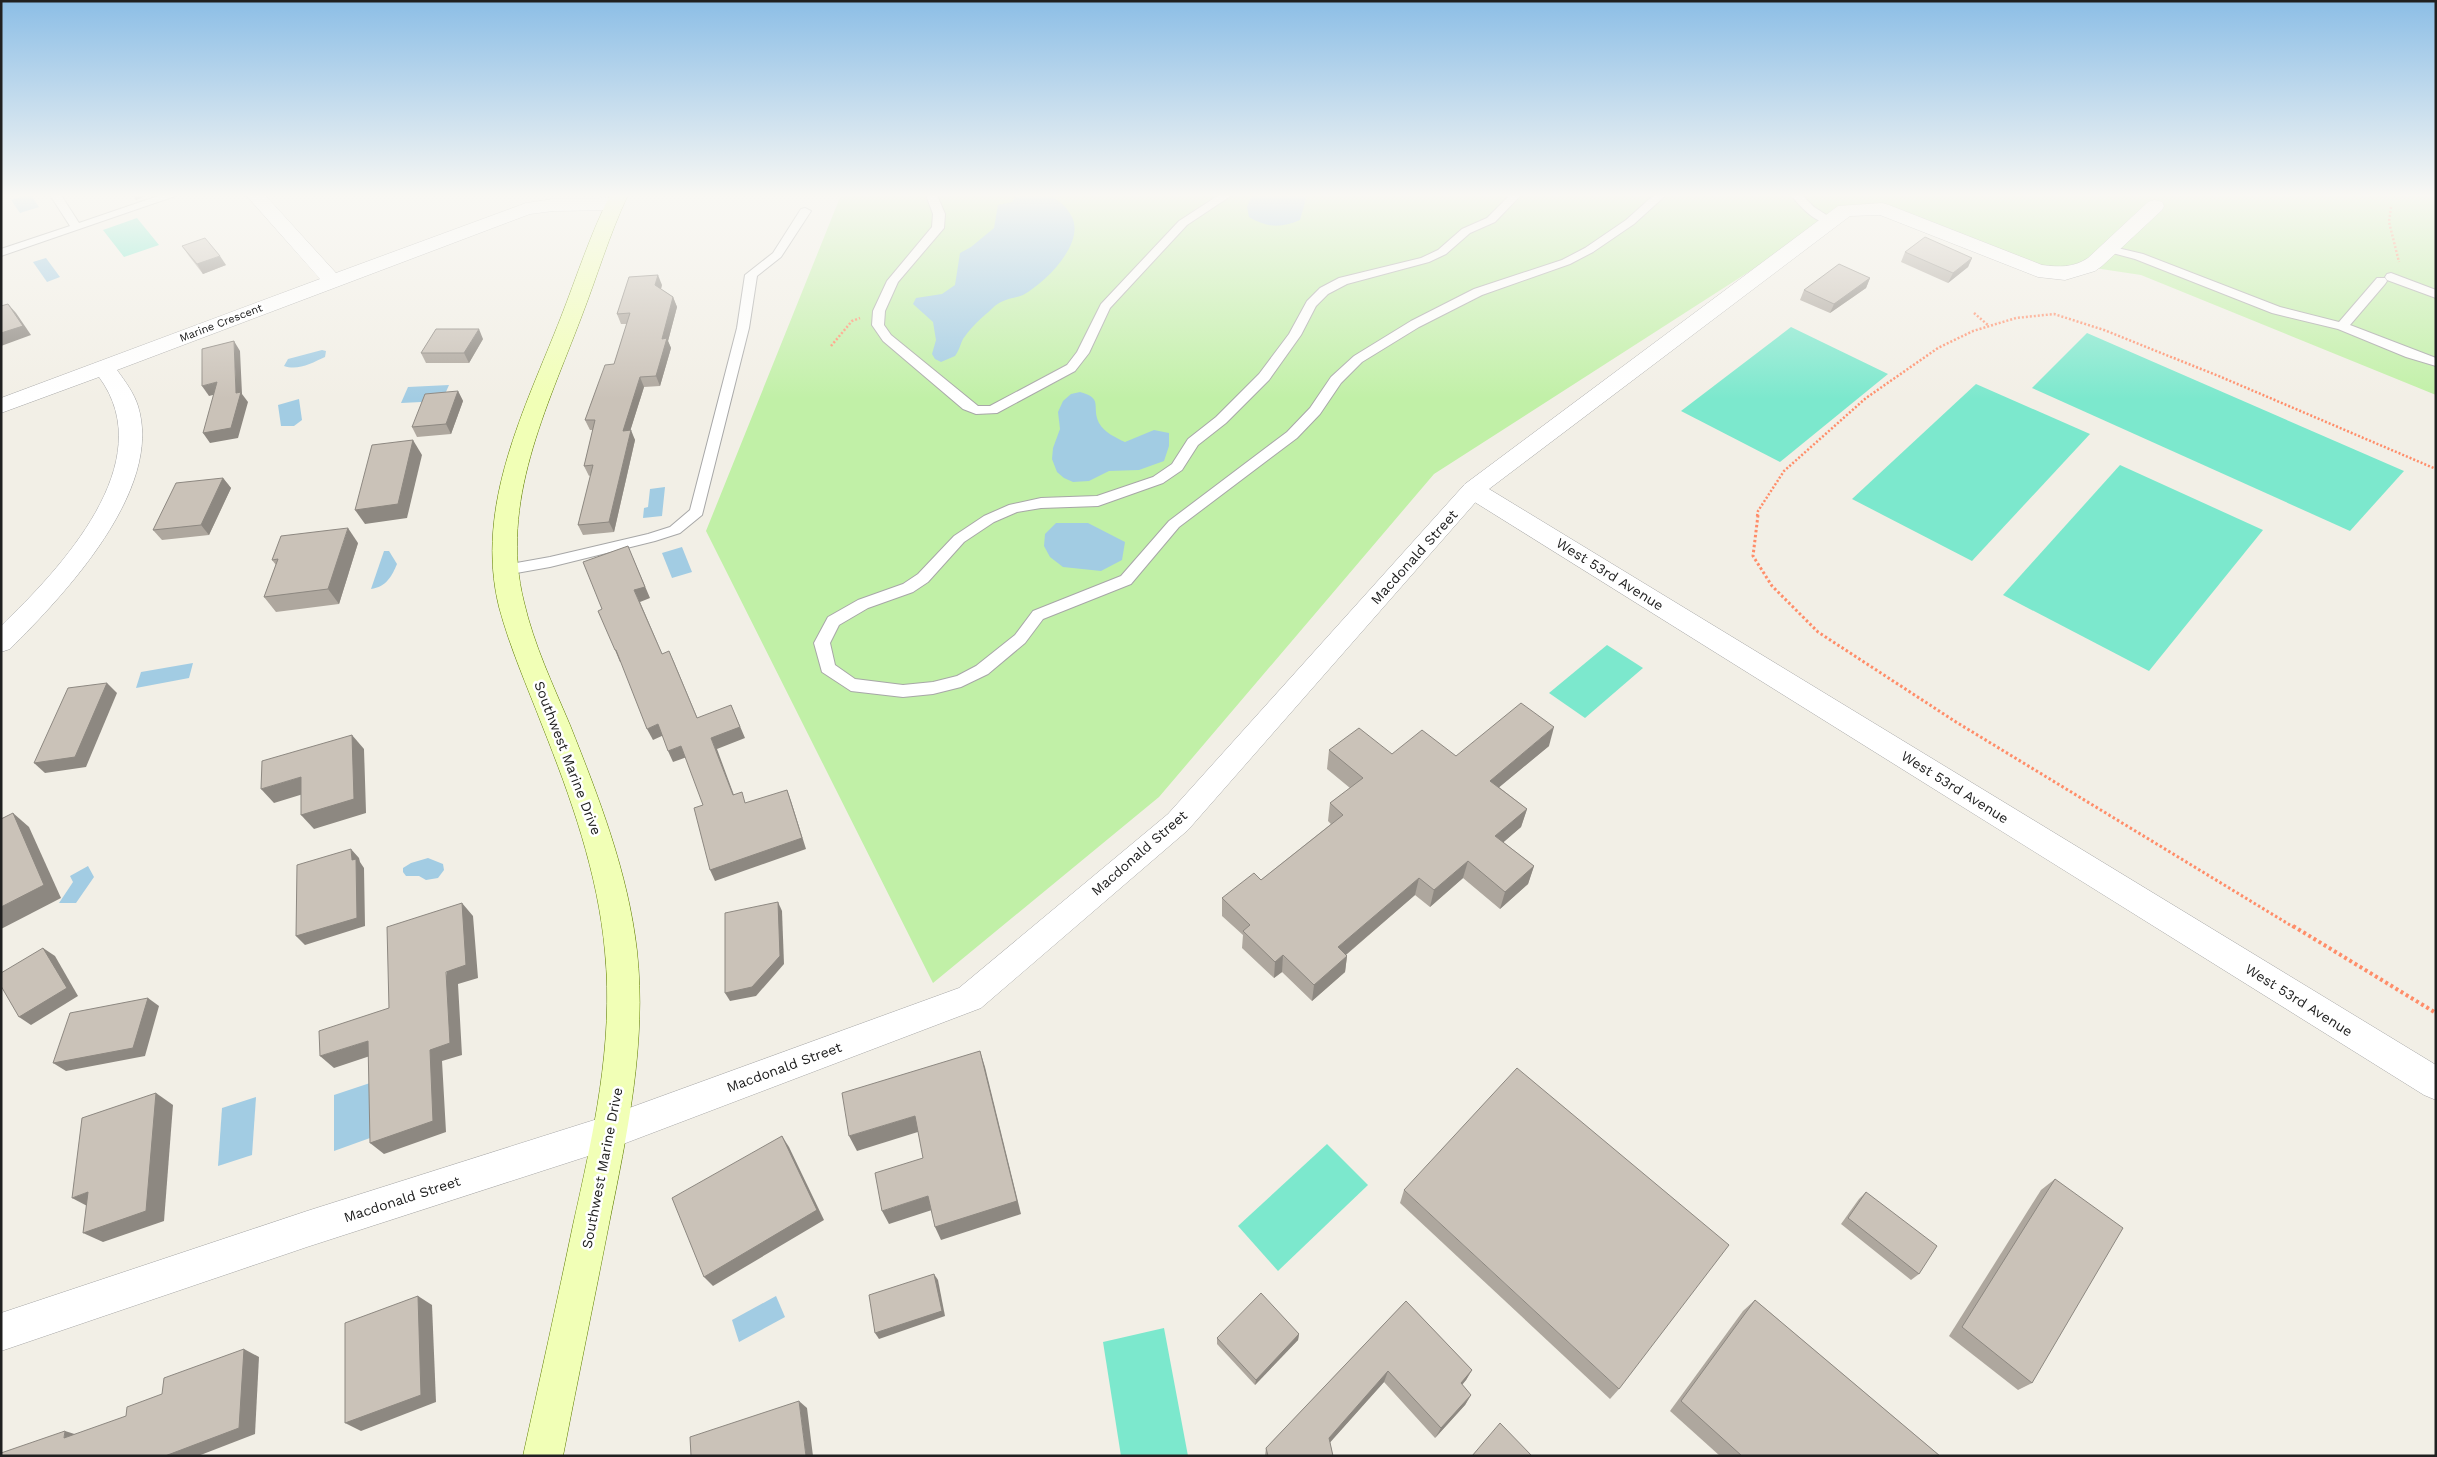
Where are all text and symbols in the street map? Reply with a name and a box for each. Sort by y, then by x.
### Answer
street label: Marine Crescent [178,301,265,345]
street label: Macdonald Street [1367,506,1461,607]
street label: West 53rd Avenue [1553,535,1667,613]
street label: Southwest Marine Drive [531,679,605,837]
street label: West 53rd Avenue [1898,748,2012,826]
street label: Macdonald Street [1088,807,1190,899]
street label: West 53rd Avenue [2242,961,2356,1039]
street label: Macdonald Street [724,1039,844,1095]
street label: Southwest Marine Drive [579,1086,625,1250]
street label: Macdonald Street [342,1173,462,1225]

